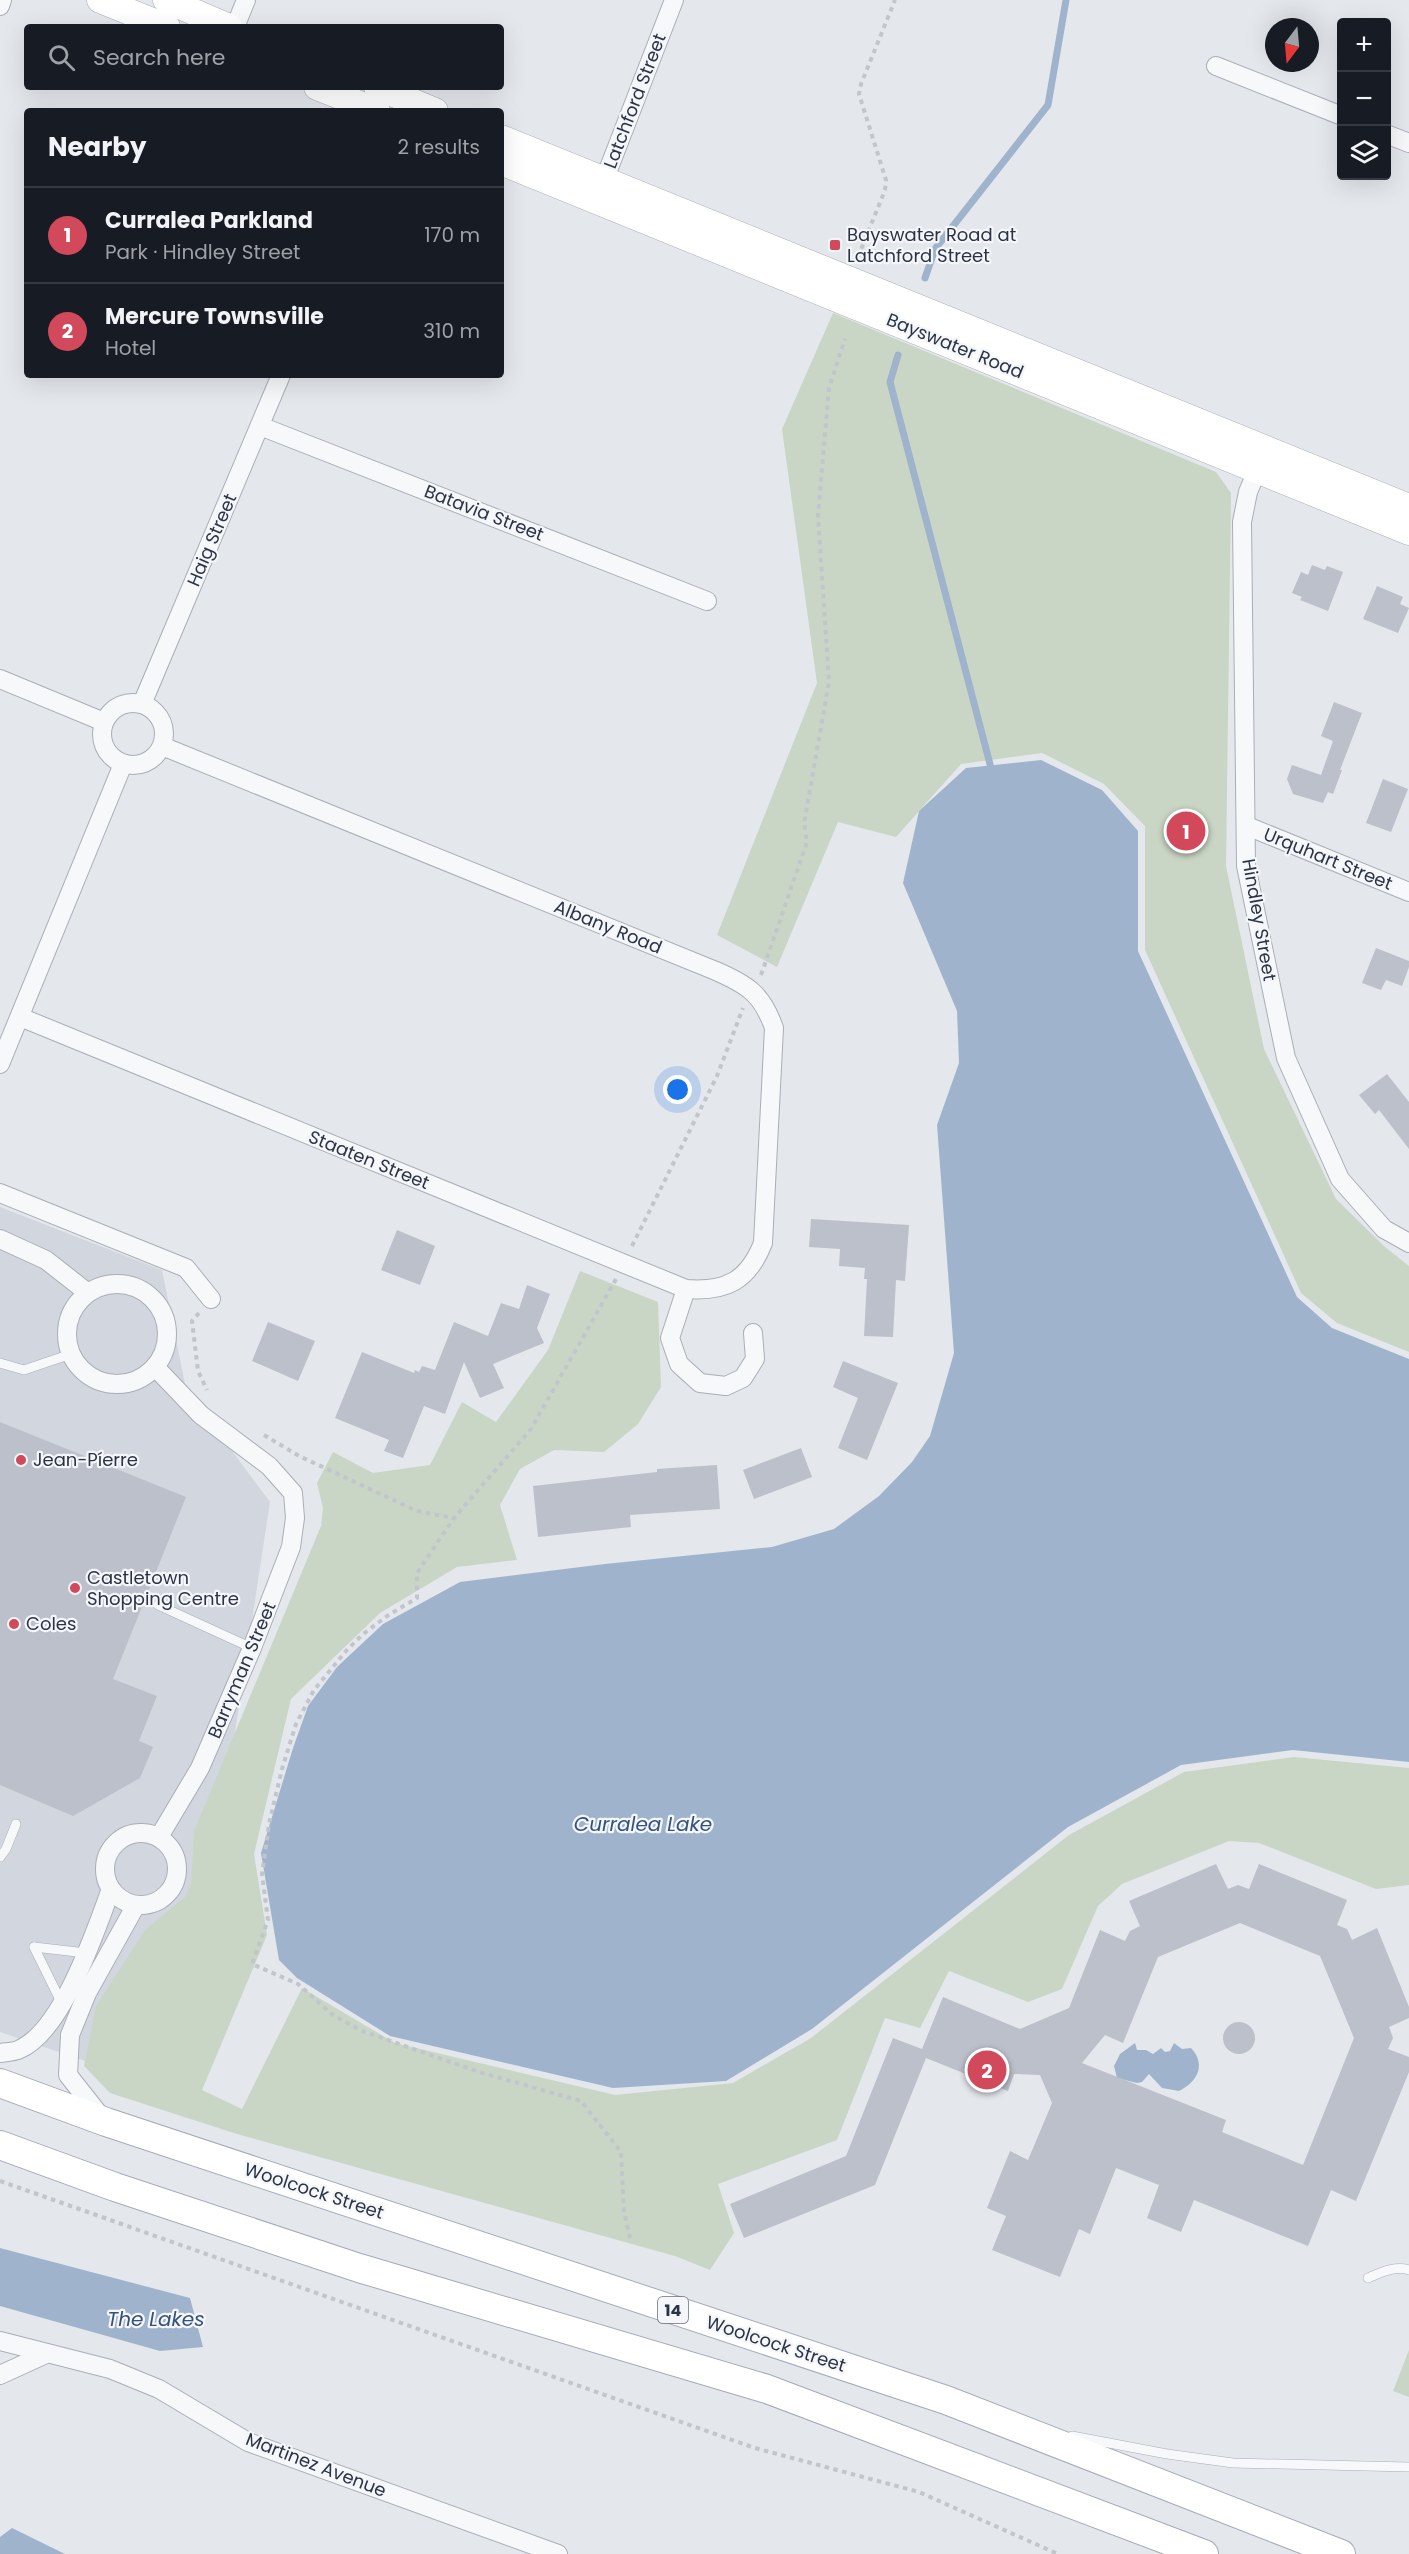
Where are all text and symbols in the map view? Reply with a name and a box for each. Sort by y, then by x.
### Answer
north arrow [1265,18,1319,72]
map controls [1337,18,1391,180]
button: + [1337,18,1391,72]
search box [24,24,504,90]
street label: Latchford Street [597,30,672,172]
icon: search [45,41,78,74]
text: Search here [93,42,226,73]
button: − [1337,72,1391,126]
button: layers [1337,126,1391,180]
text: Nearby [48,129,146,165]
text: 2 results [397,133,480,161]
text: Curralea Parkland [105,205,313,236]
text: 1 [64,221,71,249]
text: 170 m [424,221,480,249]
place label: Bayswater Road at Latchford Street [847,222,1016,268]
text: Park · Hindley Street [105,238,300,266]
marker: Bayswater Road at Latchford Street [828,238,842,252]
text: Mercure Townsville [105,301,324,332]
street label: Bayswater Road [883,307,1027,384]
text: 2 [62,317,73,345]
text: 310 m [423,317,480,345]
text: Hotel [105,334,156,362]
street label: Batavia Street [421,478,548,547]
street label: Haig Street [181,489,242,590]
pin: 1 [1166,808,1206,854]
street label: Urquhart Street [1260,821,1396,896]
street label: Hindley Street [1236,857,1283,983]
street label: Albany Road [551,894,666,960]
your location [663,1075,692,1104]
street label: Staaten Street [305,1124,433,1195]
place label: Jean-Píerre [33,1447,138,1472]
marker: Jean-Píerre [14,1453,28,1467]
place label: Castletown Shopping Centre [87,1565,239,1611]
marker: Castletown Shopping Centre [68,1581,82,1595]
street label: Barryman Street [201,1597,282,1742]
place label: Coles [26,1611,76,1636]
marker: Coles [7,1617,21,1631]
water label: Curralea Lake [574,1810,712,1838]
pin: 2 [968,2048,1006,2092]
street label: Woolcock Street [241,2156,387,2225]
road number: 14 [658,2297,688,2323]
water label: The Lakes [107,2305,205,2333]
street label: Woolcock Street [703,2309,849,2378]
street label: Martinez Avenue [242,2426,390,2503]

